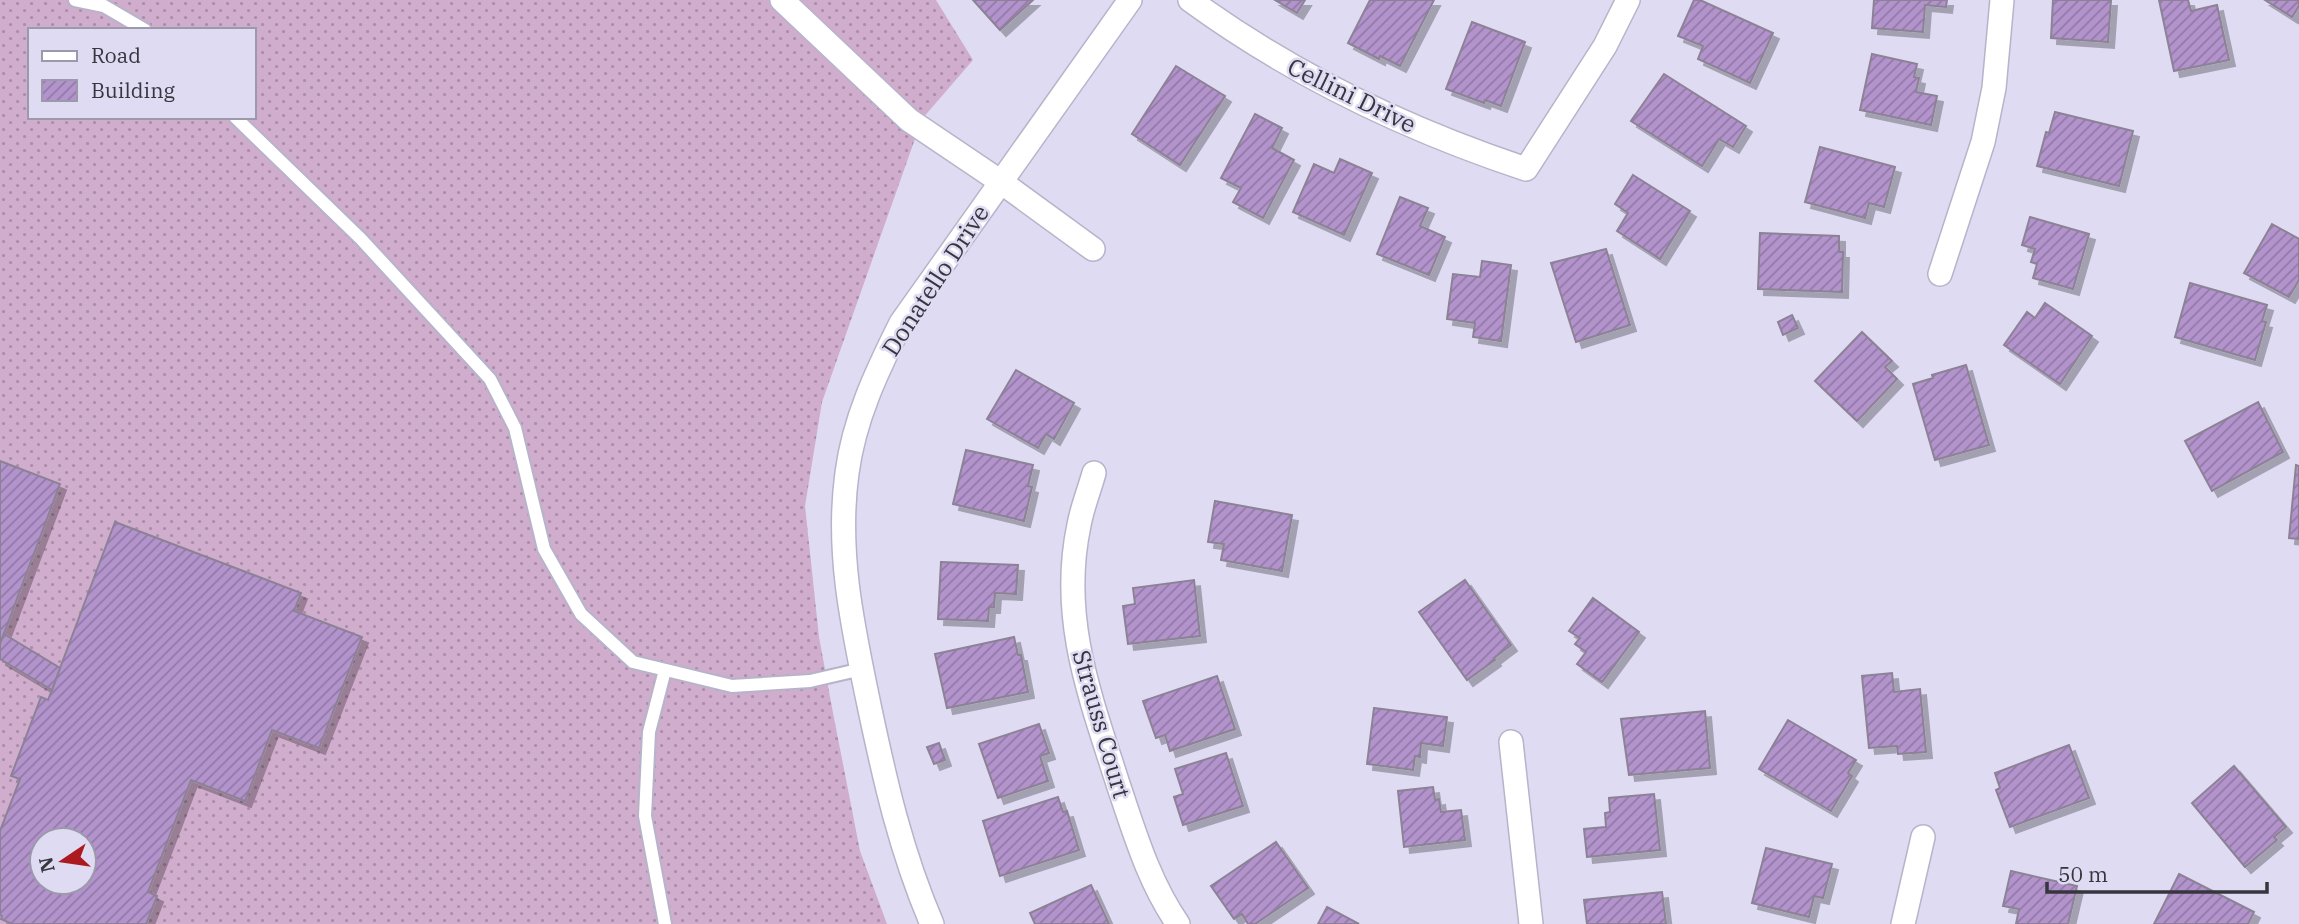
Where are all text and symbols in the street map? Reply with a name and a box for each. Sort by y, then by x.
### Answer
legend [28,28,256,119]
text: Road [91,41,141,69]
street label: Cellini Drive [1282,50,1422,140]
text: Building [91,76,176,104]
street label: Donatello Drive [874,198,996,362]
street label: Strauss Court [1066,646,1138,802]
north arrow [28,826,98,896]
scale bar [2047,850,2268,894]
text: N [33,855,60,875]
text: 50 m [2058,860,2108,888]

